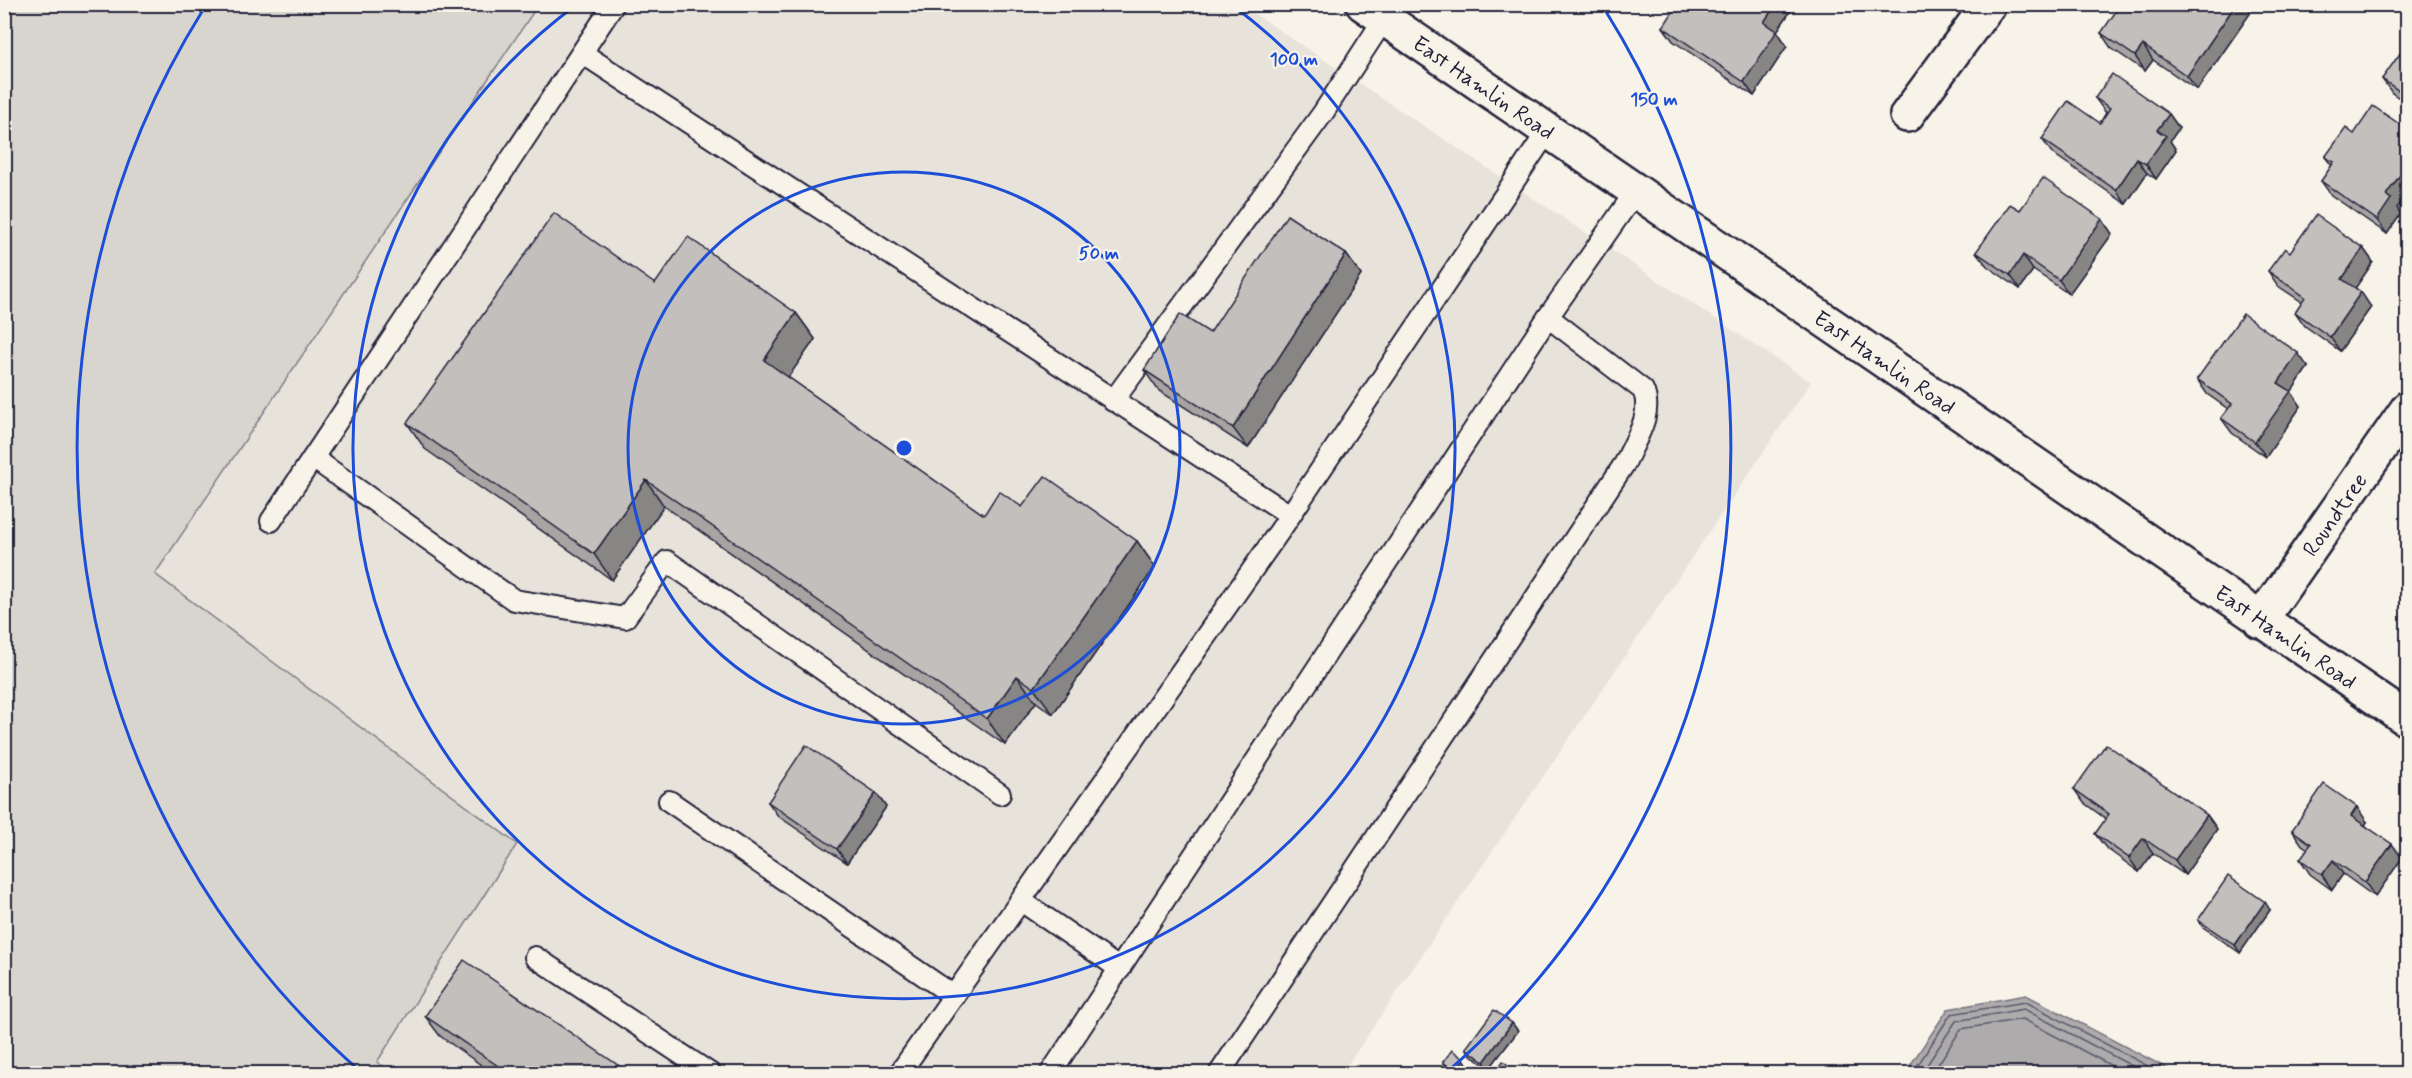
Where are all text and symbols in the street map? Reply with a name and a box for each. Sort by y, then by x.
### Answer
street label: East Hamlin Road [1407,30,1559,147]
text: 100 m [1270,48,1318,72]
text: 150 m [1630,88,1678,112]
text: 50 m [1079,242,1119,266]
street label: East Hamlin Road [1808,305,1960,422]
centre of rings [894,438,914,458]
street label: Roundtree [2297,468,2375,563]
street label: East Hamlin Road [2209,580,2361,697]

